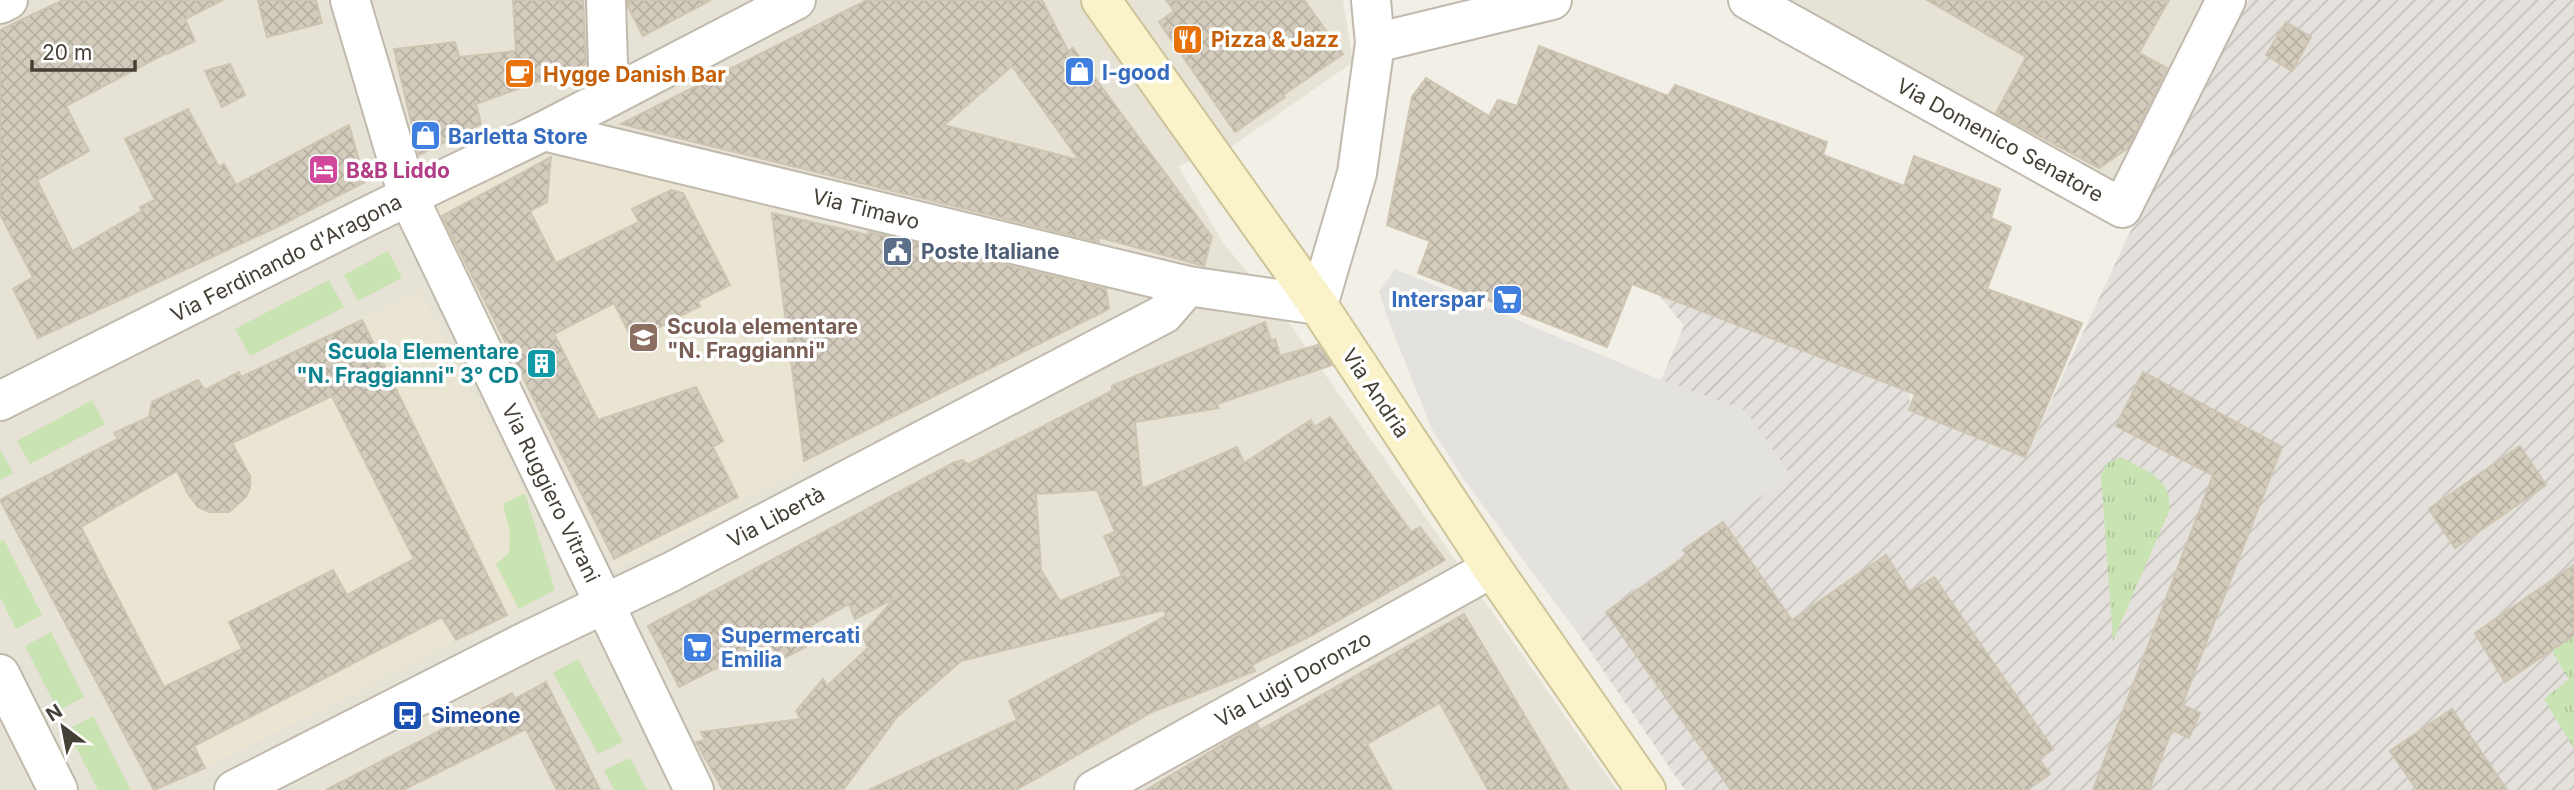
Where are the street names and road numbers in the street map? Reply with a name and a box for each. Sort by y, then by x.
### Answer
street label: Via Domenico Senatore [1892,73,2108,207]
street label: Via Timavo [810,184,922,234]
street label: Via Ferdinando d'Aragona [166,189,406,327]
street label: Via Andria [1337,344,1415,442]
street label: Via Ruggiero Vitrani [497,399,605,587]
street label: Via Libertà [723,481,829,553]
street label: Via Luigi Doronzo [1211,626,1375,732]

